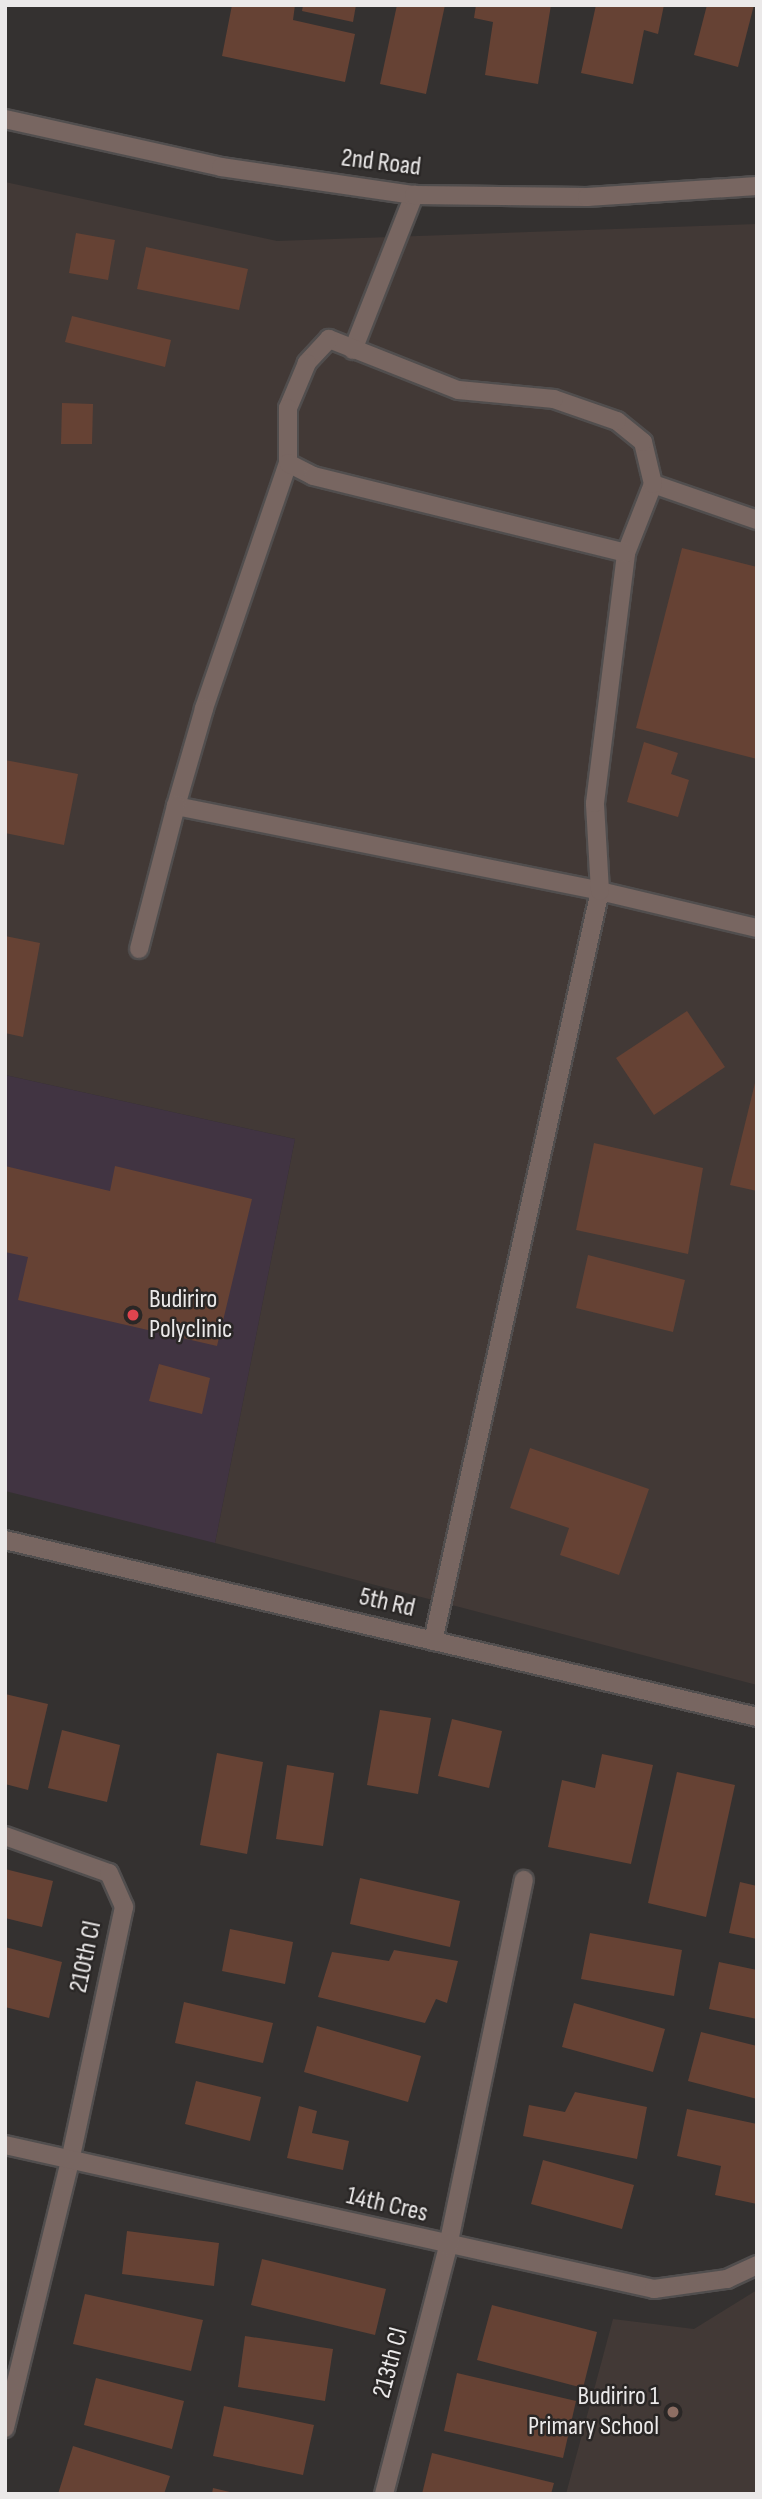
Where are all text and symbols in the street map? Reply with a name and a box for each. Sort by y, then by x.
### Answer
street label: 2nd Road [339,143,423,183]
place label: Budiriro Polyclinic [149,1284,232,1346]
marker: Budiriro Polyclinic [123,1305,143,1325]
street label: 5th Rd [356,1581,418,1625]
street label: 210th Cl [63,1918,109,1996]
street label: 14th Cres [343,2181,431,2229]
street label: 213th Cl [367,2324,415,2402]
place label: Budiriro 1 Primary School [528,2381,659,2442]
marker: Budiriro 1 Primary School [665,2404,681,2420]

